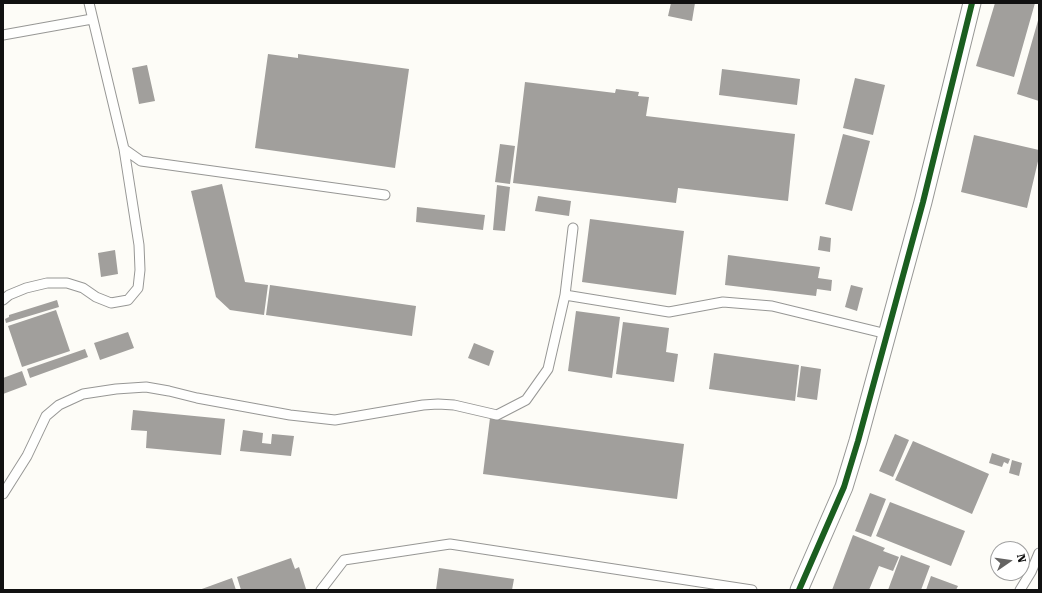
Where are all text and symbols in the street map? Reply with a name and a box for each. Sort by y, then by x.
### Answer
north arrow [990,541,1030,581]
text: N [1014,553,1028,564]

